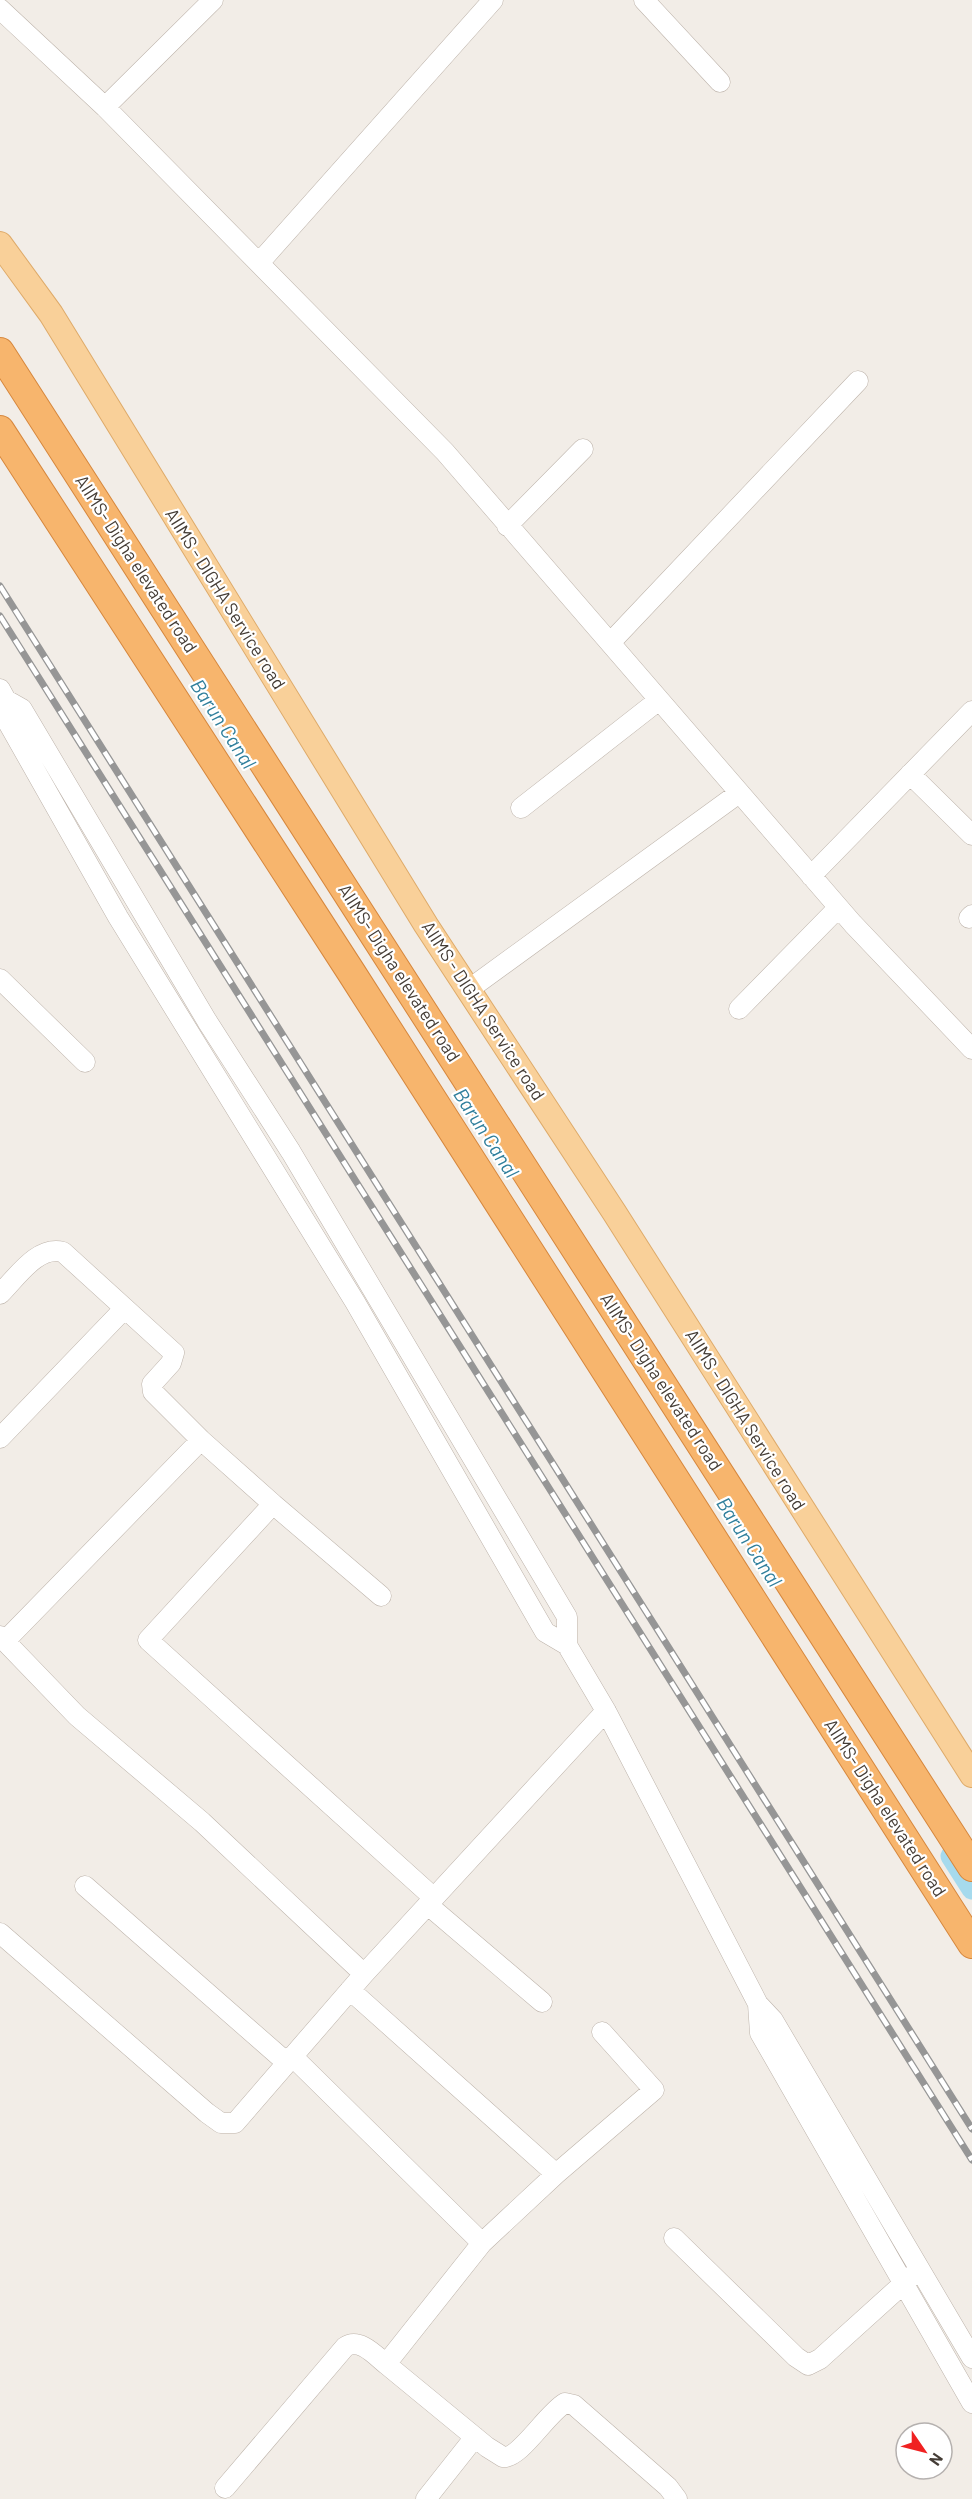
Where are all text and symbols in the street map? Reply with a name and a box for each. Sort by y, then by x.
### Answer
street label: AIIMS- Digha elevated road [71,471,203,656]
street label: AIIMS - DIGHA Service road [161,504,291,693]
water label: Barun Canal [186,674,262,773]
street label: AIIMS- Digha elevated road [334,880,466,1065]
street label: AIIMS - DIGHA Service road [418,917,550,1104]
water label: Barun Canal [449,1083,525,1182]
street label: AIIMS- Digha elevated road [596,1289,728,1474]
street label: AIIMS - DIGHA Service road [681,1325,811,1514]
water label: Barun Canal [712,1492,788,1591]
street label: AIIMS- Digha elevated road [820,1715,952,1900]
north arrow [894,2421,954,2481]
text: N [926,2450,948,2470]

